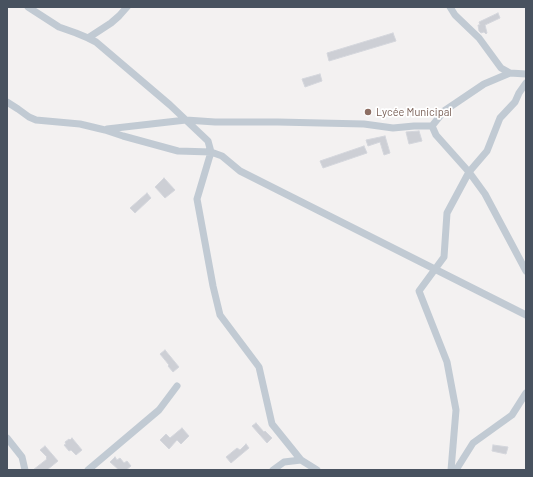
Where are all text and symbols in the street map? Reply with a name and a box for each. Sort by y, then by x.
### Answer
place label: Lycée Municipal [376,105,452,119]
marker: Lycée Municipal [363,107,373,117]

